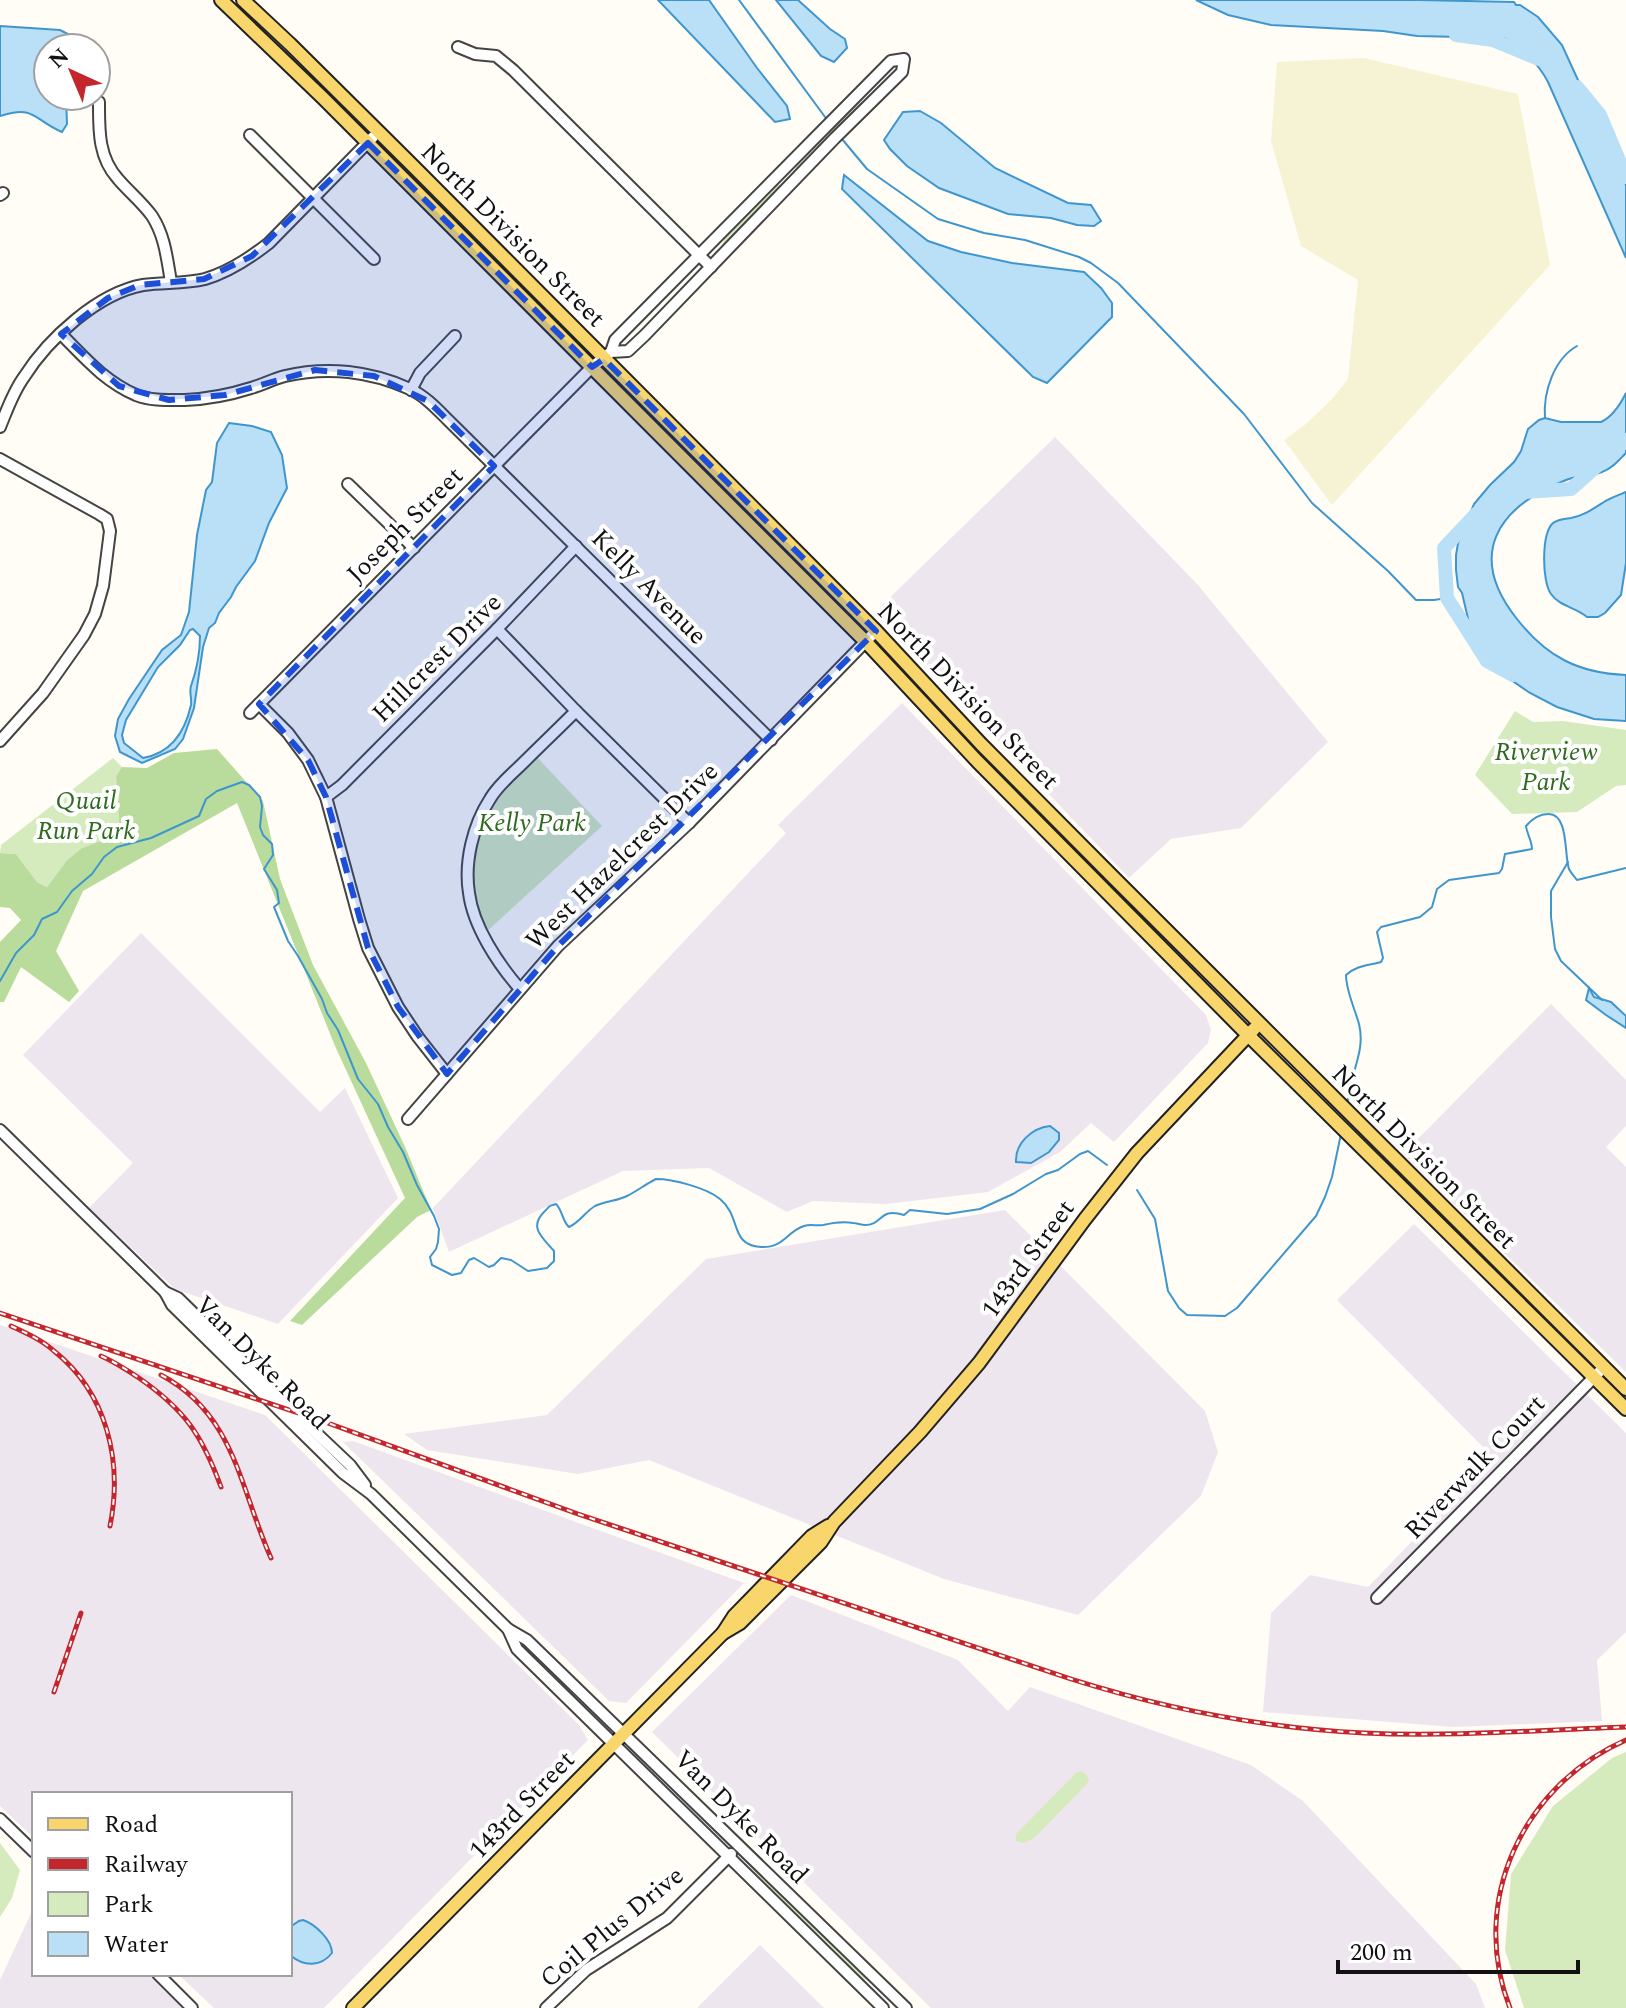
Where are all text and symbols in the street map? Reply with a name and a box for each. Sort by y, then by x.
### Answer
north arrow [32,32,112,112]
text: N [41,41,77,77]
street label: North Division Street [411,133,615,337]
street label: Joseph Street [337,457,473,593]
street label: Kelly Avenue [582,520,716,654]
street label: Hillcrest Drive [363,584,511,732]
street label: North Division Street [867,593,1069,799]
park label: Riverview Park [1494,732,1598,802]
street label: West Hazelcrest Drive [516,753,728,959]
park label: Quail Run Park [37,781,135,851]
park label: Kelly Park [478,803,586,843]
street label: North Division Street [1322,1055,1526,1259]
street label: 143rd Street [971,1191,1085,1327]
street label: Van Dyke Road [185,1286,339,1440]
street label: Riverwalk Court [1395,1385,1555,1549]
street label: Van Dyke Road [664,1740,818,1894]
street label: 143rd Street [459,1741,585,1869]
legend [32,1792,292,1976]
text: Road [104,1807,158,1843]
text: Railway [104,1847,189,1883]
street label: Coil Plus Drive [531,1856,693,1998]
text: Park [104,1887,154,1923]
scale bar [1338,1924,1578,1974]
text: Water [104,1927,168,1963]
text: 200 m [1350,1935,1413,1971]

